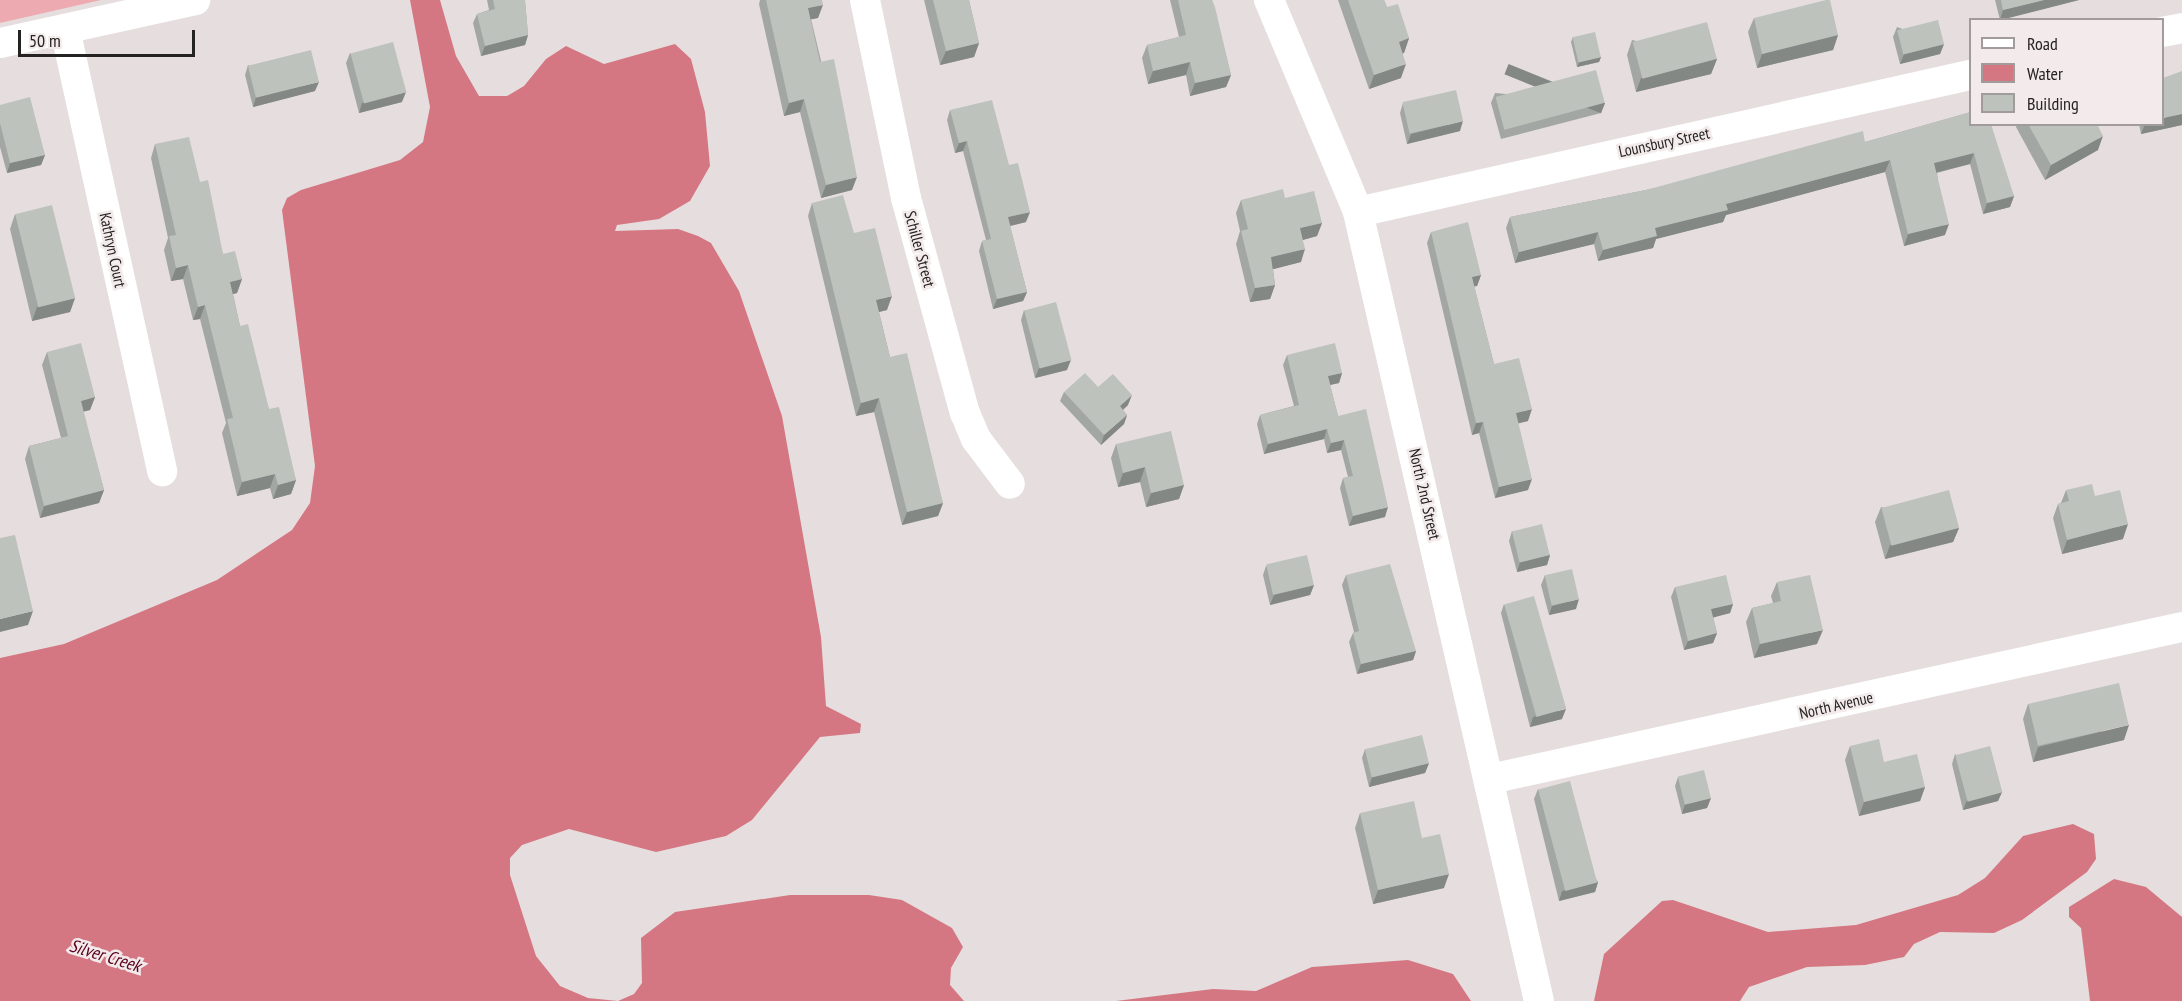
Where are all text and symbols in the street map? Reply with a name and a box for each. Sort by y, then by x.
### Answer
scale bar [21,18,198,56]
legend [1969,18,2164,126]
text: 50 m [29,29,61,52]
text: Road [2027,32,2058,55]
text: Water [2027,62,2063,85]
text: Building [2027,92,2079,115]
street label: Lounsbury Street [1617,123,1711,161]
street label: Schiller Street [901,209,939,289]
street label: Kathryn Court [96,211,130,289]
street label: North 2nd Street [1405,447,1445,541]
street label: North Avenue [1797,687,1875,723]
water label: Silver Creek [67,935,143,977]

